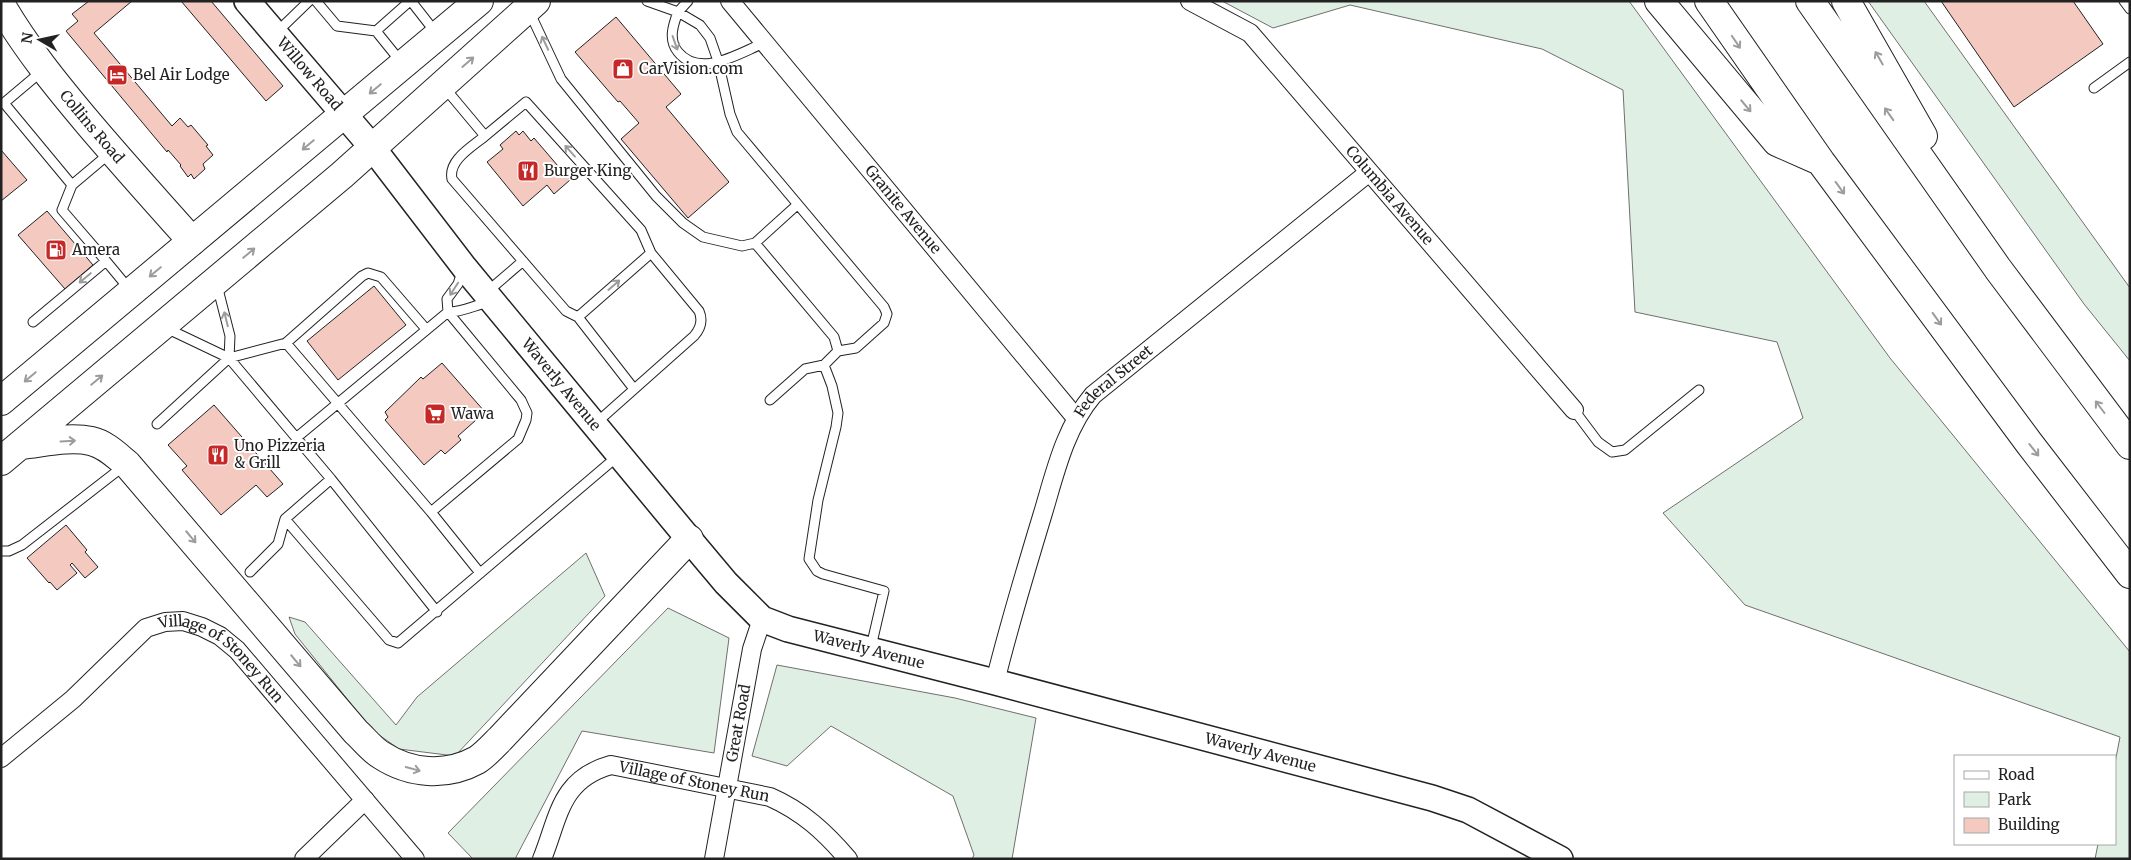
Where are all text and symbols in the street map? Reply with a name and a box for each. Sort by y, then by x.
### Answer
north arrow [15,15,65,65]
text: N [17,31,37,45]
street label: Willow Road [273,32,346,114]
one-way arrow [1731,34,1741,48]
one-way arrow [671,35,680,50]
one-way arrow [540,36,549,51]
one-way arrow [1874,52,1884,66]
one-way arrow [461,56,474,68]
shop icon: CarVision.com [611,57,635,81]
place label: CarVision.com [639,59,743,78]
hotel icon: Bel Air Lodge [105,63,129,87]
place label: Bel Air Lodge [133,65,230,84]
one-way arrow [368,83,381,94]
street label: Collins Road [56,86,128,167]
one-way arrow [1741,99,1752,112]
one-way arrow [1884,107,1894,121]
one-way arrow [302,139,315,150]
street label: Columbia Avenue [1342,141,1438,249]
one-way arrow [564,144,576,157]
restaurant icon: Burger King [516,159,540,183]
place label: Burger King [544,161,631,180]
street label: Granite Avenue [861,161,946,258]
one-way arrow [1835,181,1846,194]
fuel station icon: Amera [44,238,68,262]
place label: Amera [71,240,120,259]
one-way arrow [242,247,255,258]
one-way arrow [148,267,161,278]
one-way arrow [79,273,92,284]
one-way arrow [608,279,621,290]
one-way arrow [449,282,459,296]
one-way arrow [221,311,230,327]
one-way arrow [1932,312,1942,326]
street label: Waverly Avenue [517,333,605,434]
street label: Federal Street [1070,341,1156,421]
one-way arrow [24,371,37,382]
one-way arrow [91,374,104,385]
one-way arrow [2095,400,2105,414]
supermarket icon: Wawa [423,402,447,426]
place label: Wawa [450,404,494,423]
one-way arrow [60,436,76,445]
place label: Uno Pizzeria & Grill [234,436,325,472]
restaurant icon: Uno Pizzeria & Grill [206,443,230,467]
one-way arrow [2028,443,2039,456]
one-way arrow [185,530,196,543]
street label: Village of Stoney Run [155,611,288,707]
street label: Waverly Avenue [810,626,927,673]
one-way arrow [290,654,301,667]
street label: Great Road [722,683,754,763]
street label: Waverly Avenue [1202,728,1318,776]
legend [1954,755,2116,845]
street label: Village of Stoney Run [616,757,771,806]
one-way arrow [405,764,421,774]
text: Road [1998,765,2034,784]
text: Park [1998,790,2032,809]
text: Building [1998,815,2060,834]

